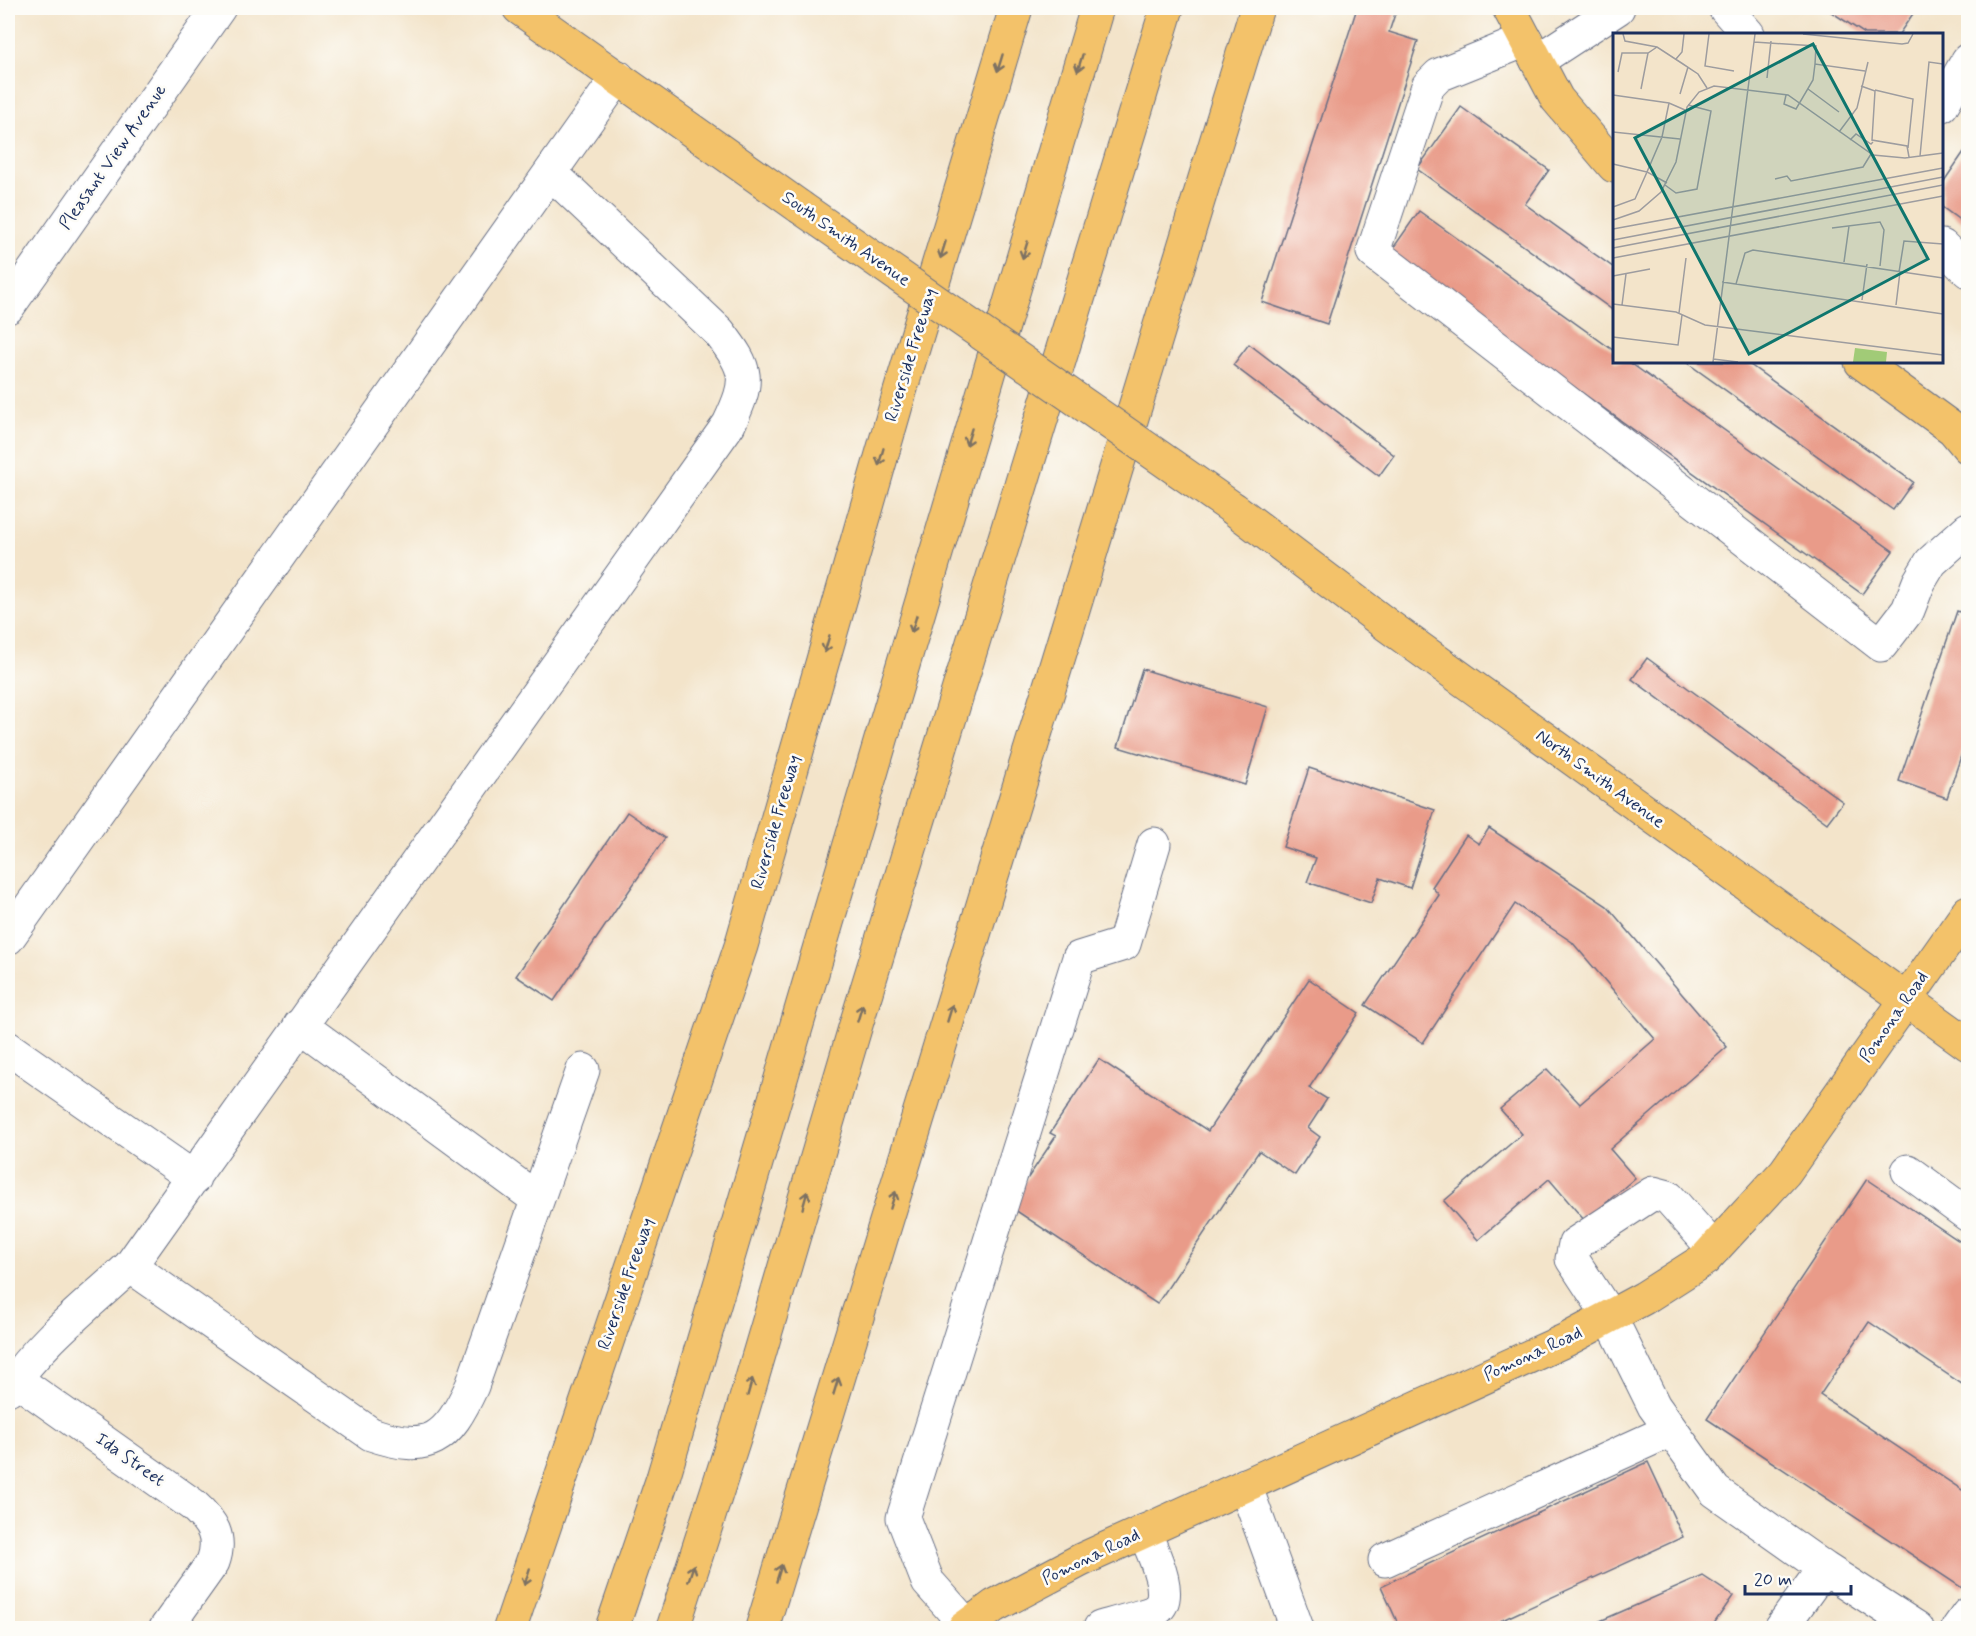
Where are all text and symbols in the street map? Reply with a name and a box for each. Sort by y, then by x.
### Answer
inset map [1613,33,1943,363]
one-way arrow [993,54,1004,73]
one-way arrow [1074,54,1085,73]
street label: Pleasant View Avenue [54,79,172,235]
street label: South Smith Avenue [777,186,915,292]
one-way arrow [937,240,948,259]
one-way arrow [1019,240,1030,259]
street label: Riverside Freeway [879,285,943,425]
one-way arrow [963,427,974,446]
one-way arrow [875,447,886,466]
one-way arrow [908,614,919,633]
one-way arrow [821,635,832,654]
street label: North Smith Avenue [1531,724,1670,834]
street label: Riverside Freeway [745,752,807,892]
street label: Pomona Road [1854,967,1934,1067]
one-way arrow [855,1004,866,1023]
one-way arrow [945,1004,956,1023]
one-way arrow [800,1191,811,1210]
one-way arrow [888,1191,899,1210]
street label: Riverside Freeway [592,1215,660,1353]
street label: Pomona Road [1480,1321,1586,1387]
one-way arrow [831,1377,842,1396]
one-way arrow [745,1378,756,1397]
street label: Ida Street [90,1427,170,1493]
street label: Pomona Road [1038,1523,1144,1591]
scale bar [1745,1558,1852,1596]
one-way arrow [686,1564,697,1583]
one-way arrow [774,1564,785,1583]
one-way arrow [521,1567,532,1586]
text: 20 m [1754,1568,1792,1592]

